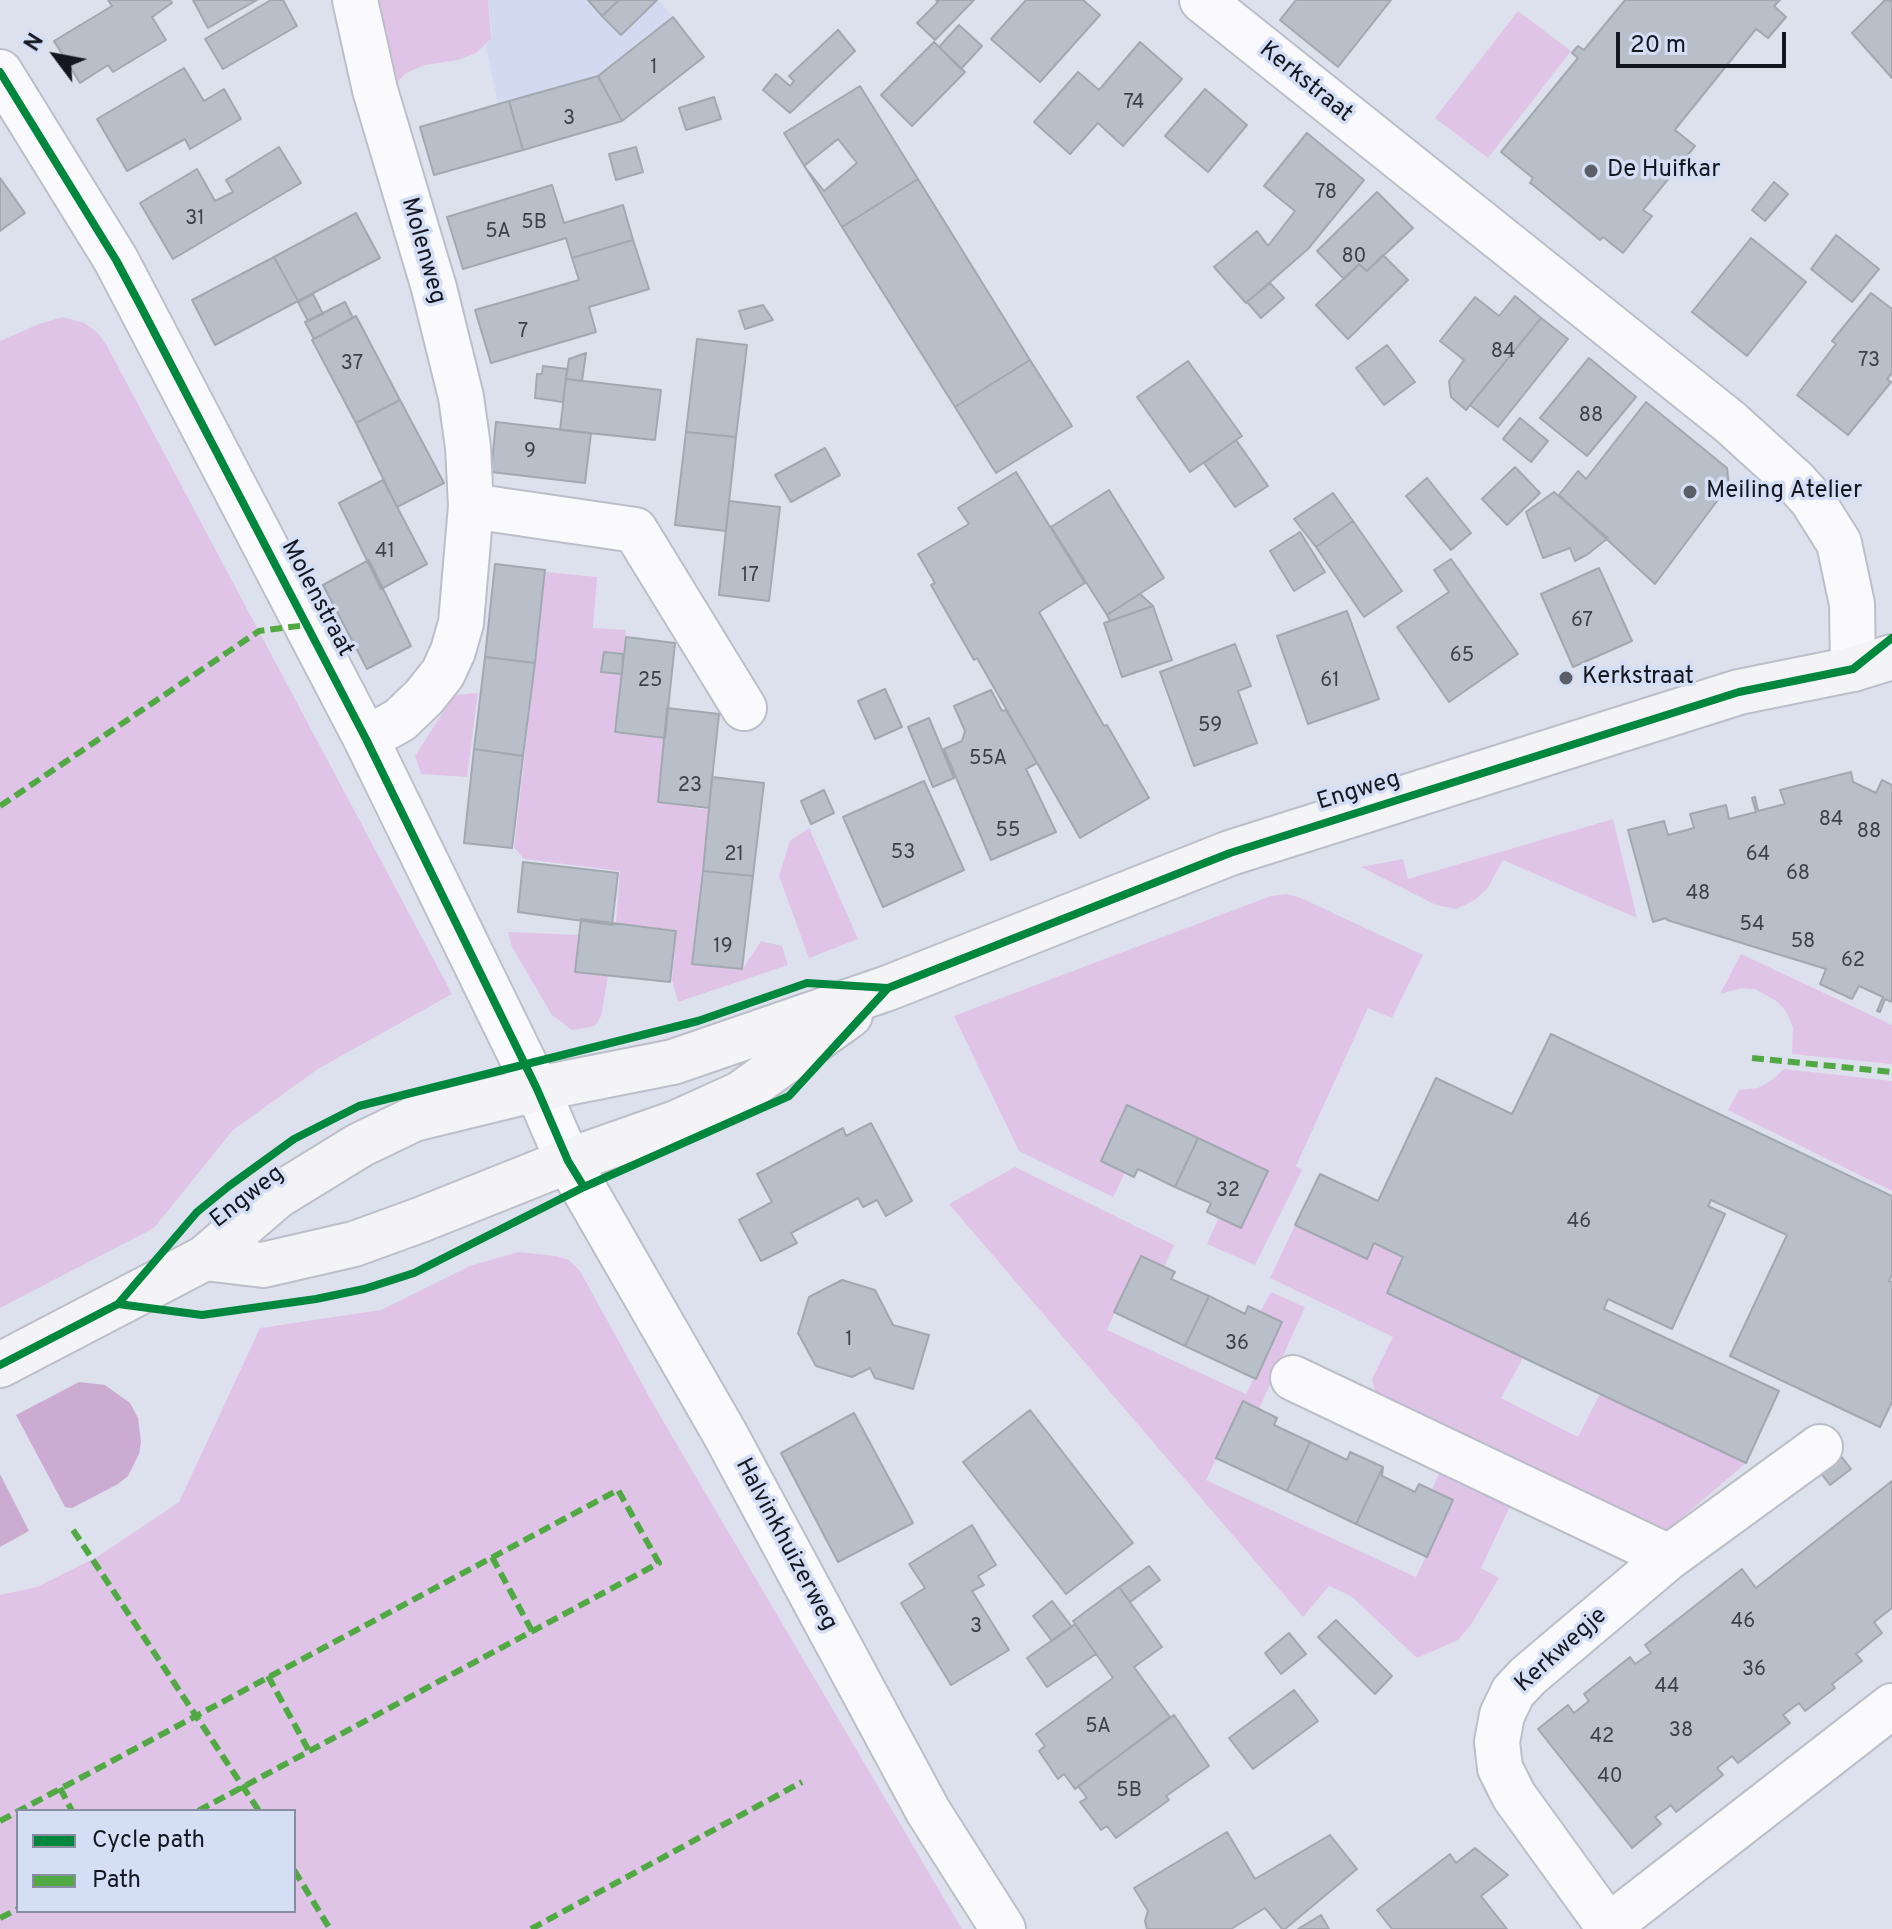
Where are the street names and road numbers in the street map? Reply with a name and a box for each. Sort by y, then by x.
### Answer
street label: Kerkstraat [1252,37,1358,129]
street label: Molenweg [393,195,451,307]
street label: Molenstraat [273,536,359,662]
street label: Engweg [1314,766,1404,818]
street label: Engweg [205,1160,291,1236]
street label: Halvinkhuizerweg [727,1454,843,1636]
street label: Kerkwegje [1510,1602,1614,1700]

